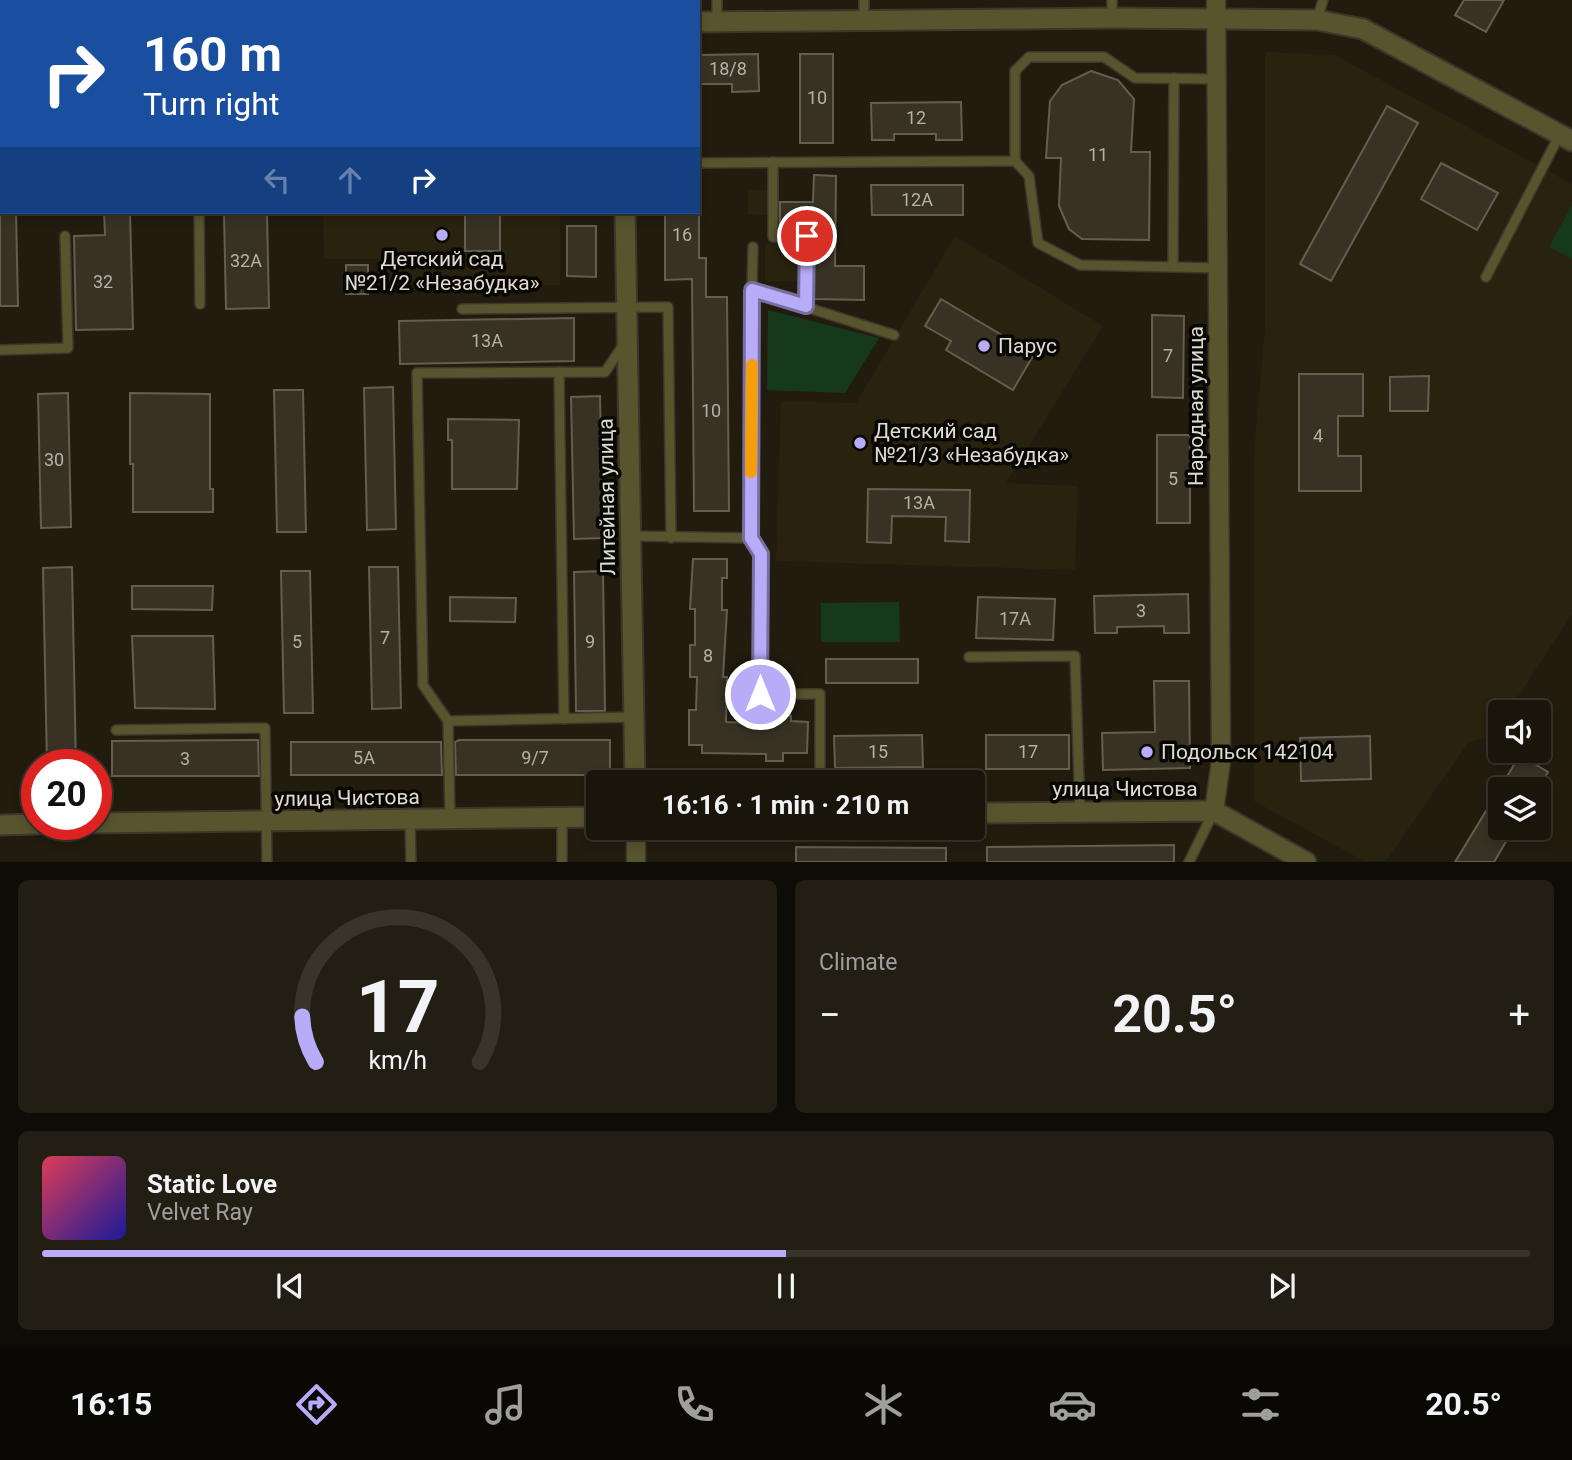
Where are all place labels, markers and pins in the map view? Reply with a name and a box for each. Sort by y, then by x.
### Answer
pin [777,206,837,266]
marker: Детский сад №21/2 «Незабудка» [434,227,450,243]
place label: Детский сад №21/2 «Незабудка» [344,247,540,295]
place label: Парус [998,334,1057,358]
marker: Парус [976,338,992,354]
place label: Детский сад №21/3 «Незабудка» [874,419,1069,467]
marker: Детский сад №21/3 «Незабудка» [852,435,868,451]
place label: Подольск 142104 [1161,740,1334,764]
marker: Подольск 142104 [1139,744,1155,760]

